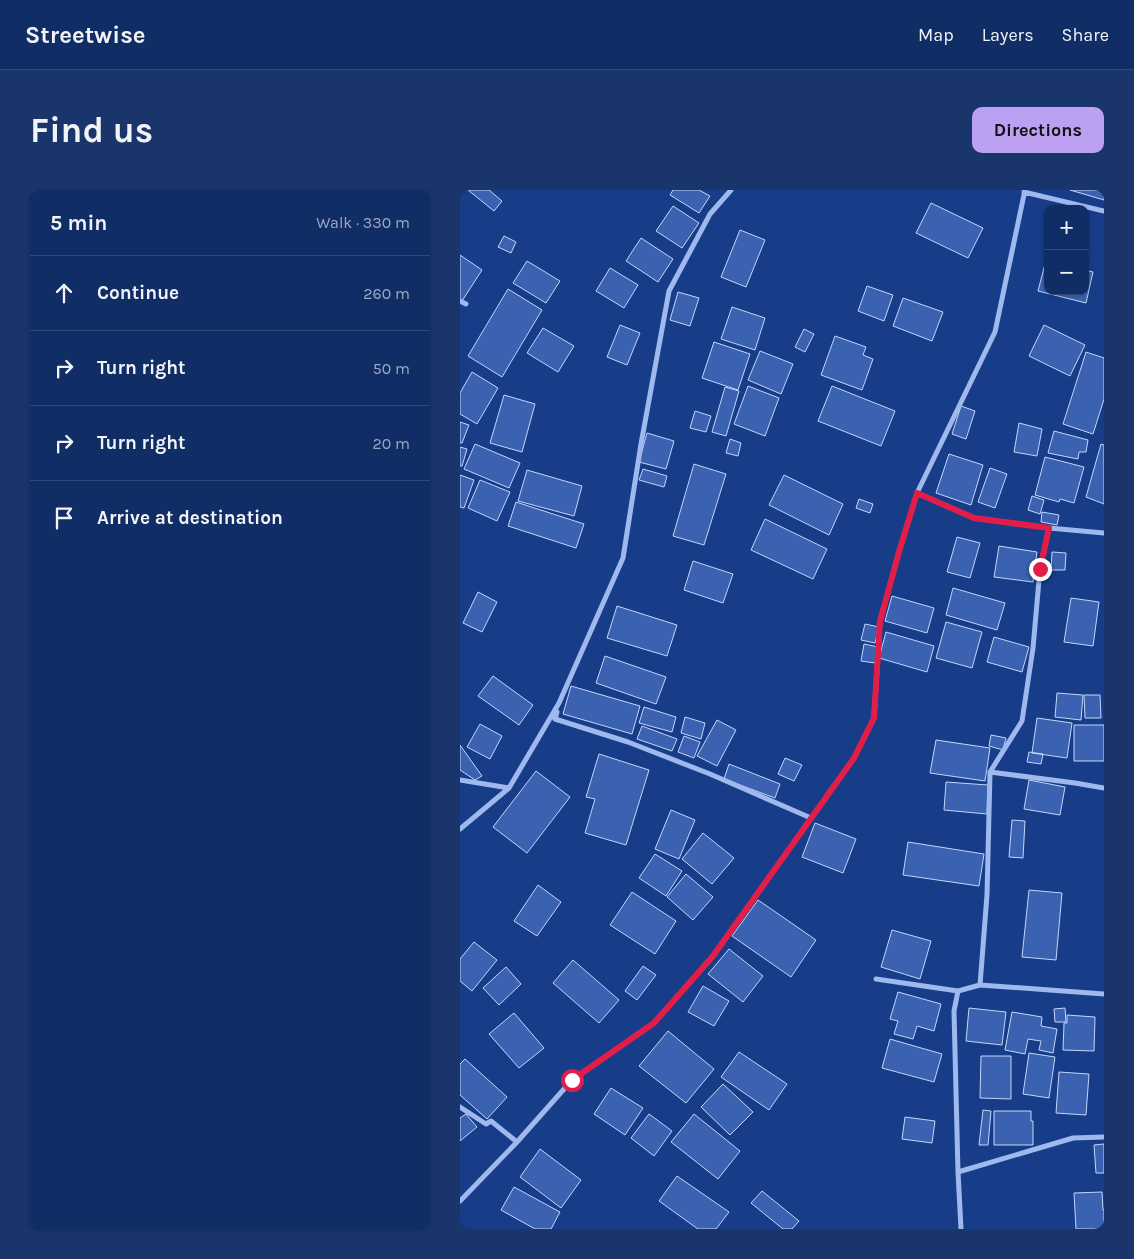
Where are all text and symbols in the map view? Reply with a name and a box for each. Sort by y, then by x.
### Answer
text: Streetwise [25,21,146,49]
text: Map [918,24,954,46]
text: Layers [982,24,1034,46]
text: Share [1062,24,1109,46]
button: Directions [972,107,1104,153]
text: Find us [30,110,153,151]
map controls [1044,205,1089,295]
button: + [1044,205,1089,250]
text: 5 min [50,211,107,235]
text: Walk · 330 m [316,213,410,232]
button: − [1044,250,1089,295]
icon: ahead [50,279,78,307]
text: Continue [97,282,179,304]
text: 260 m [363,284,410,303]
icon: right [50,354,78,382]
text: Turn right [97,357,186,379]
text: 50 m [373,359,410,378]
icon: right [50,429,78,457]
text: Turn right [97,432,186,454]
text: 20 m [372,434,410,453]
icon: arrive [50,504,78,532]
text: Arrive at destination [97,507,283,529]
route end [1029,558,1052,581]
route start [561,1069,584,1092]

